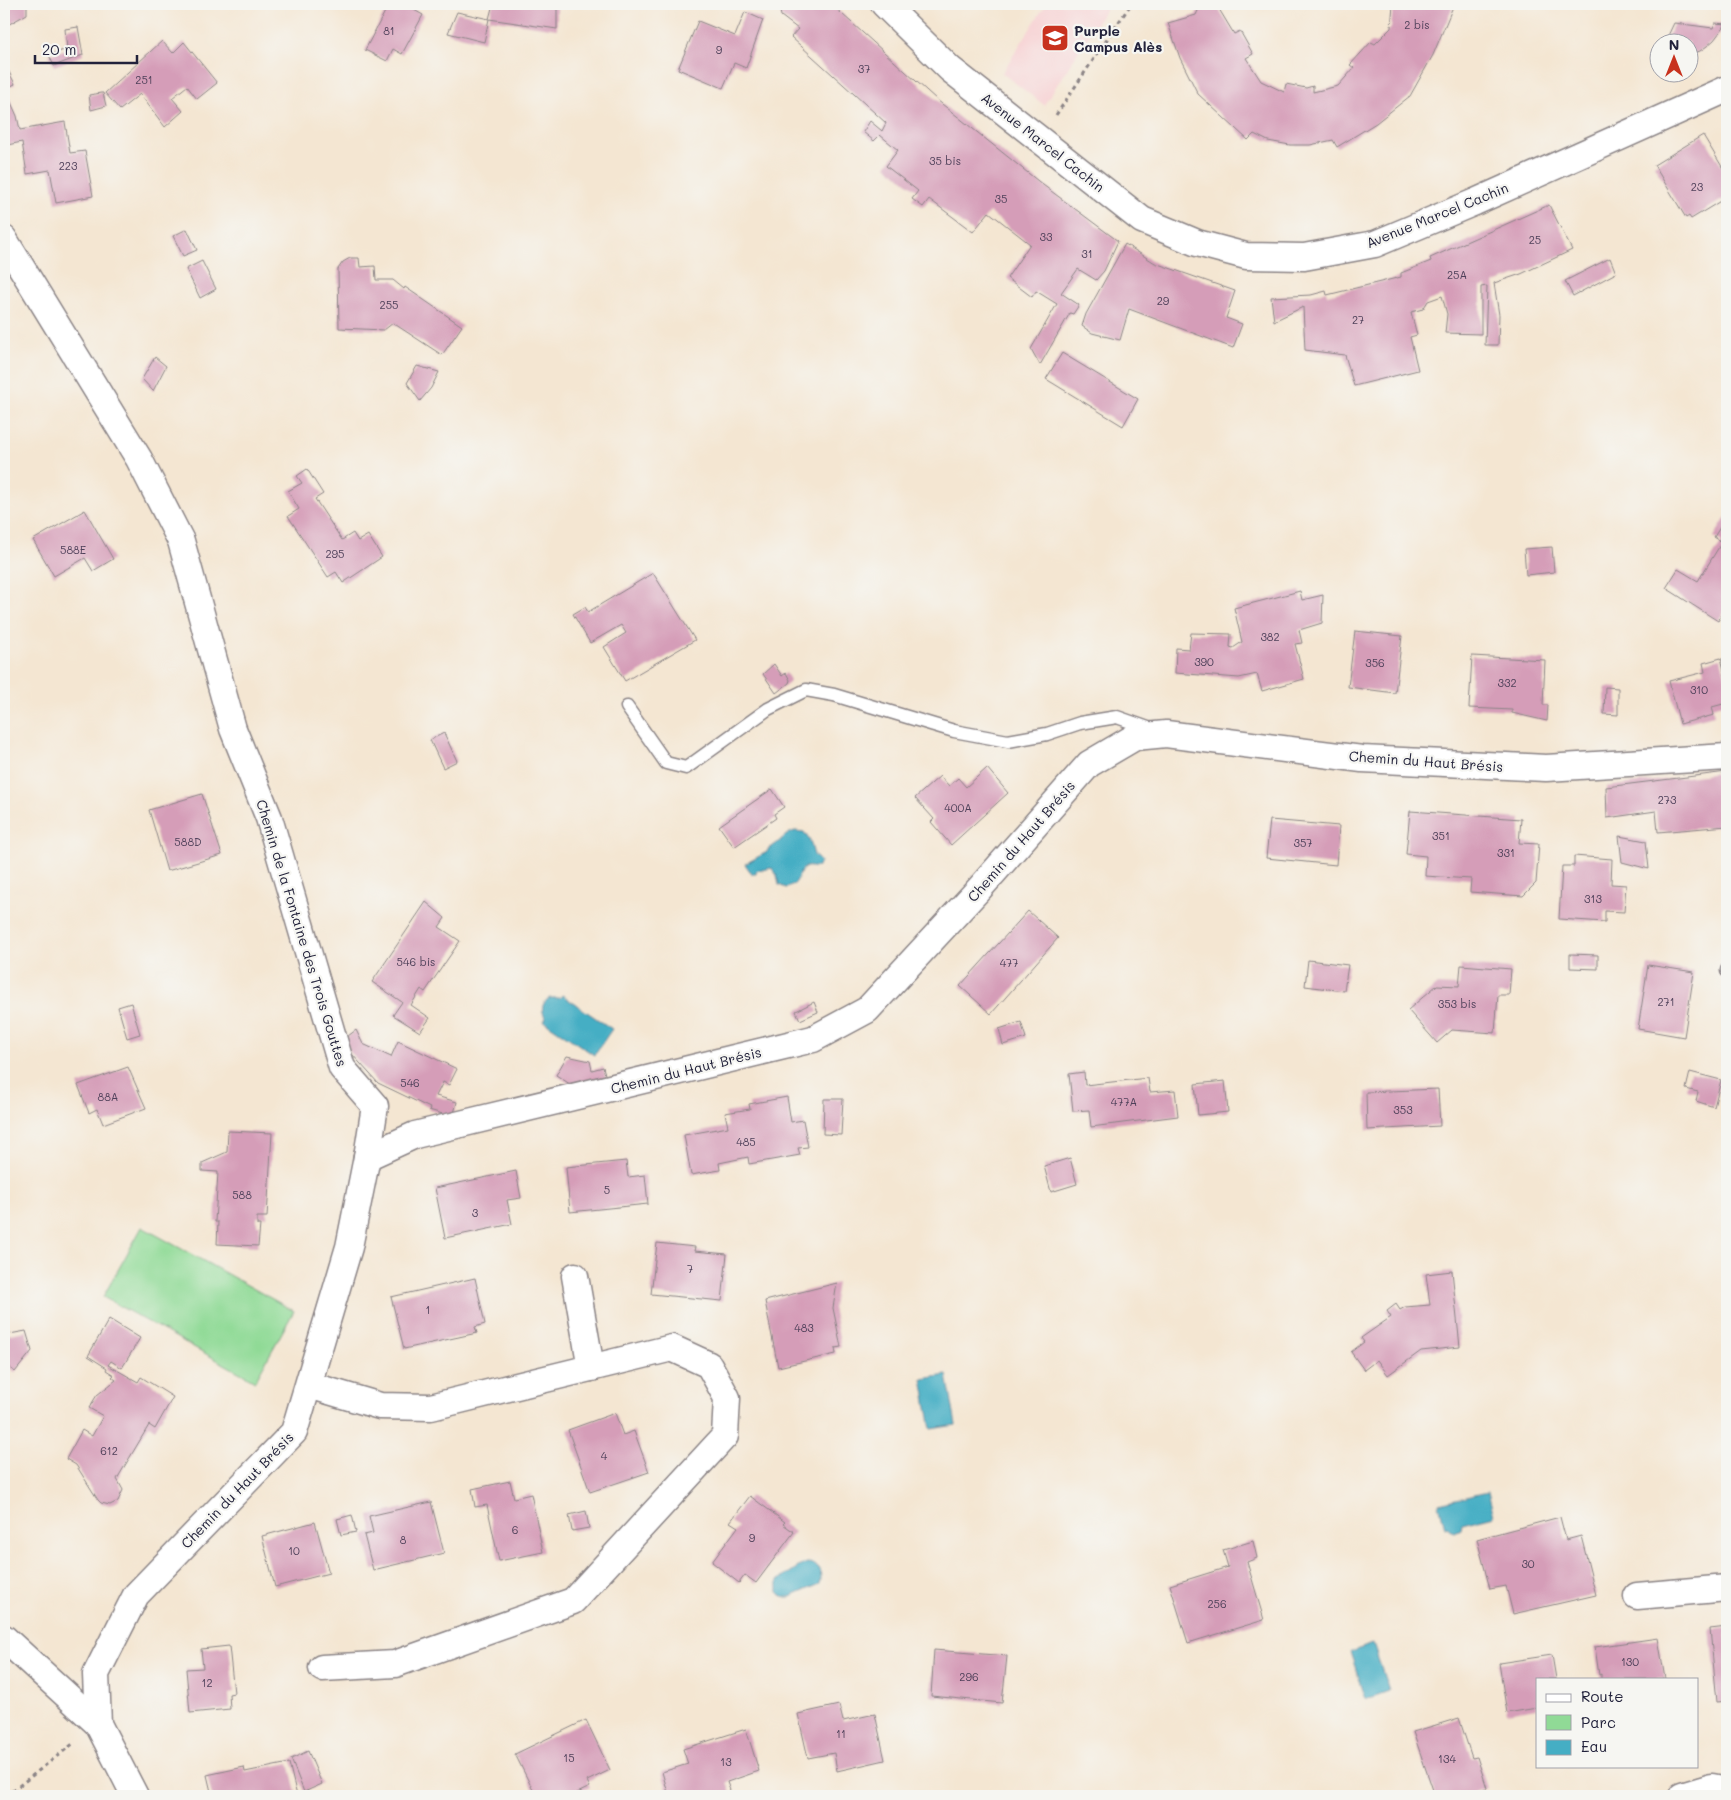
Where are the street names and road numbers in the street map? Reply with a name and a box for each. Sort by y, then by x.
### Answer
street label: Avenue Marcel Cachin [977,88,1109,196]
street label: Avenue Marcel Cachin [1363,178,1511,252]
street label: Chemin du Haut Brésis [1348,746,1504,776]
street label: Chemin du Haut Brésis [963,776,1079,906]
street label: Chemin de la Fontaine des Trois Gouttes [252,797,352,1069]
street label: Chemin du Haut Brésis [609,1042,763,1098]
street label: Chemin du Haut Brésis [176,1428,298,1552]

